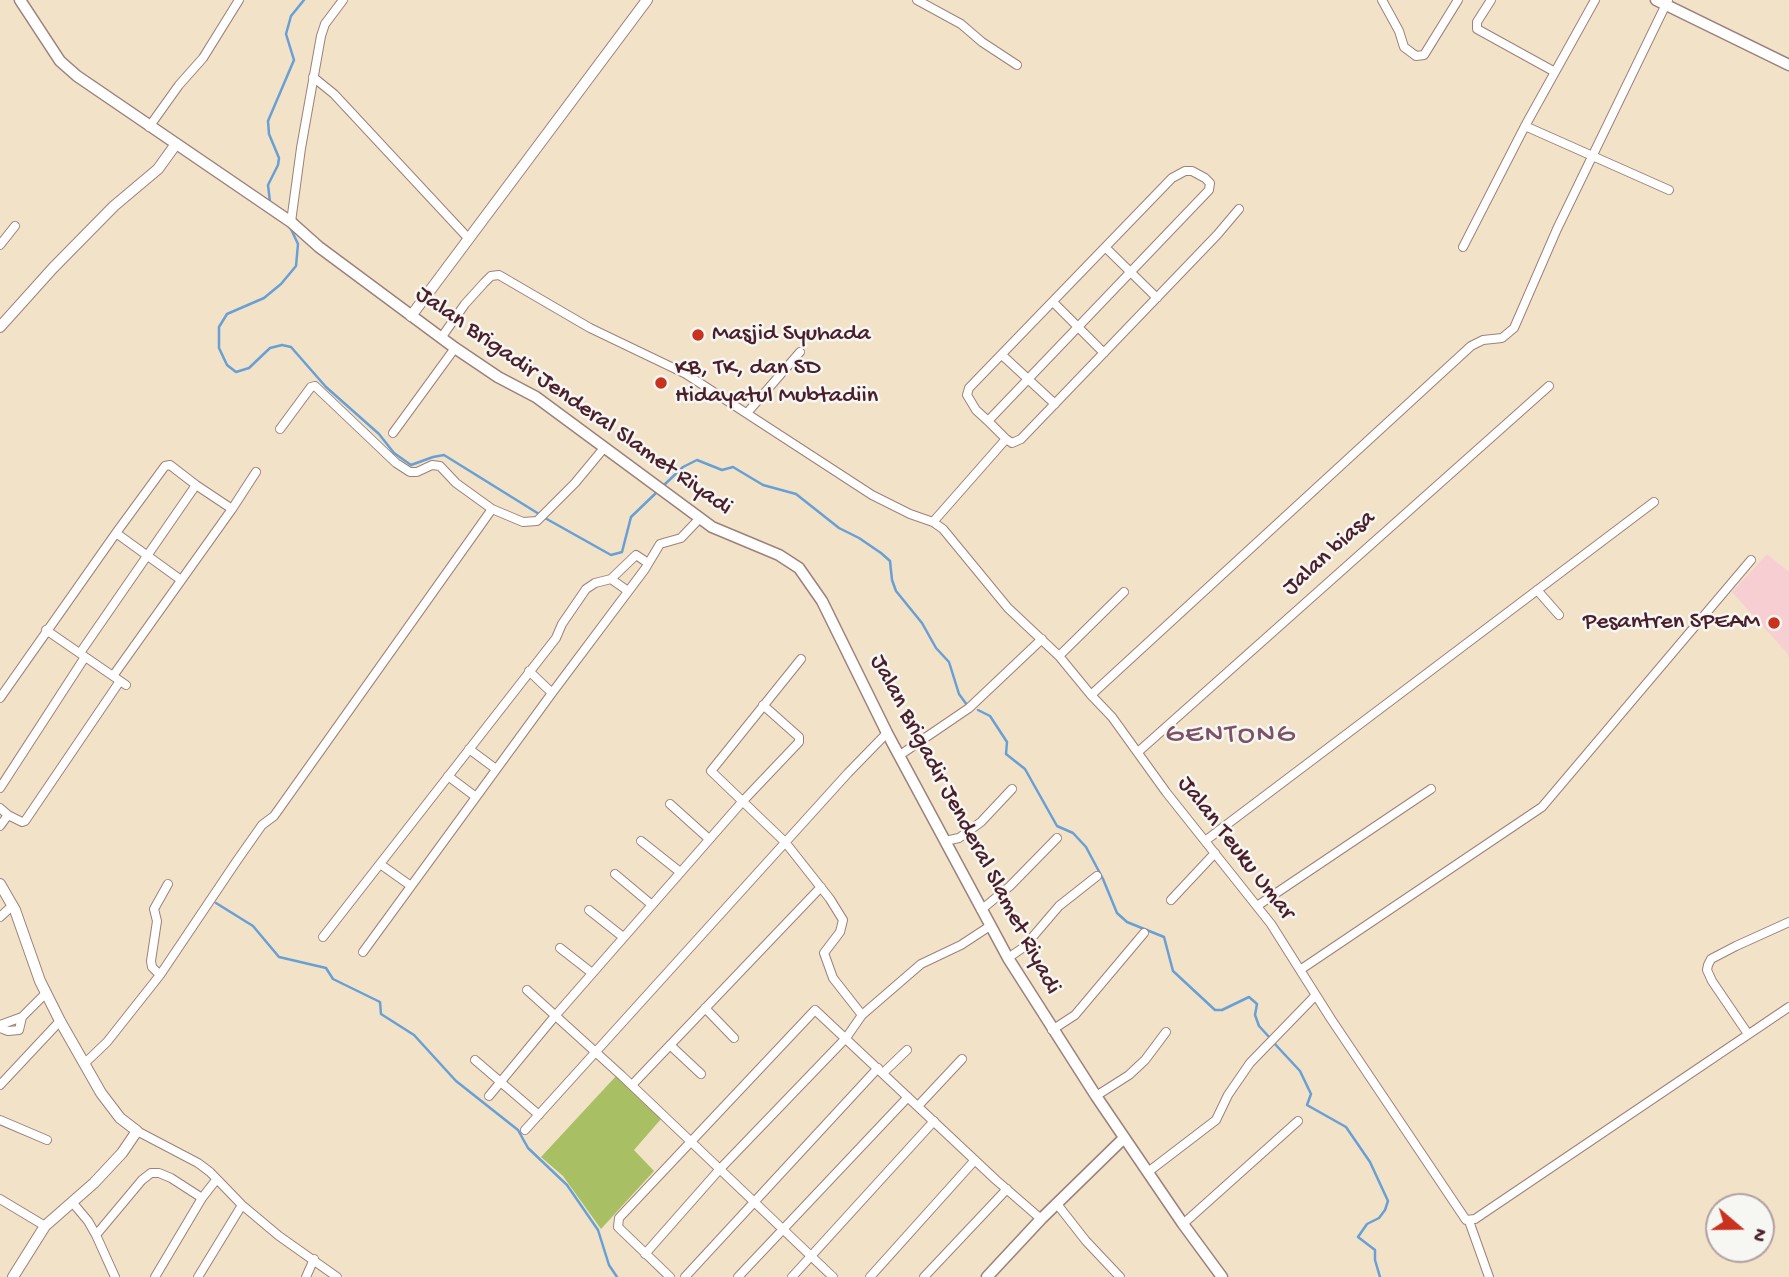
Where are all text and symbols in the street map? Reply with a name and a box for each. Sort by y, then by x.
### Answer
street label: Jalan Brigadir Jenderal Slamet Riyadi [409,281,737,523]
place label: Masjid Syuhada [712,321,871,349]
marker: Masjid Syuhada [690,327,706,343]
place label: KB, TK, dan SD Hidayatul Mubtadiin [675,355,878,411]
marker: KB, TK, dan SD Hidayatul Mubtadiin [653,375,669,391]
street label: Jalan biasa [1278,505,1382,603]
place label: Pesantren SPEAM [1583,609,1760,637]
marker: Pesantren SPEAM [1766,615,1782,631]
street label: Jalan Brigadir Jenderal Slamet Riyadi [862,650,1066,1000]
district label: GENTONG [1166,720,1296,754]
street label: Jalan Teuku Umar [1170,771,1300,927]
north arrow [1705,1193,1775,1263]
text: N [1745,1225,1771,1244]

